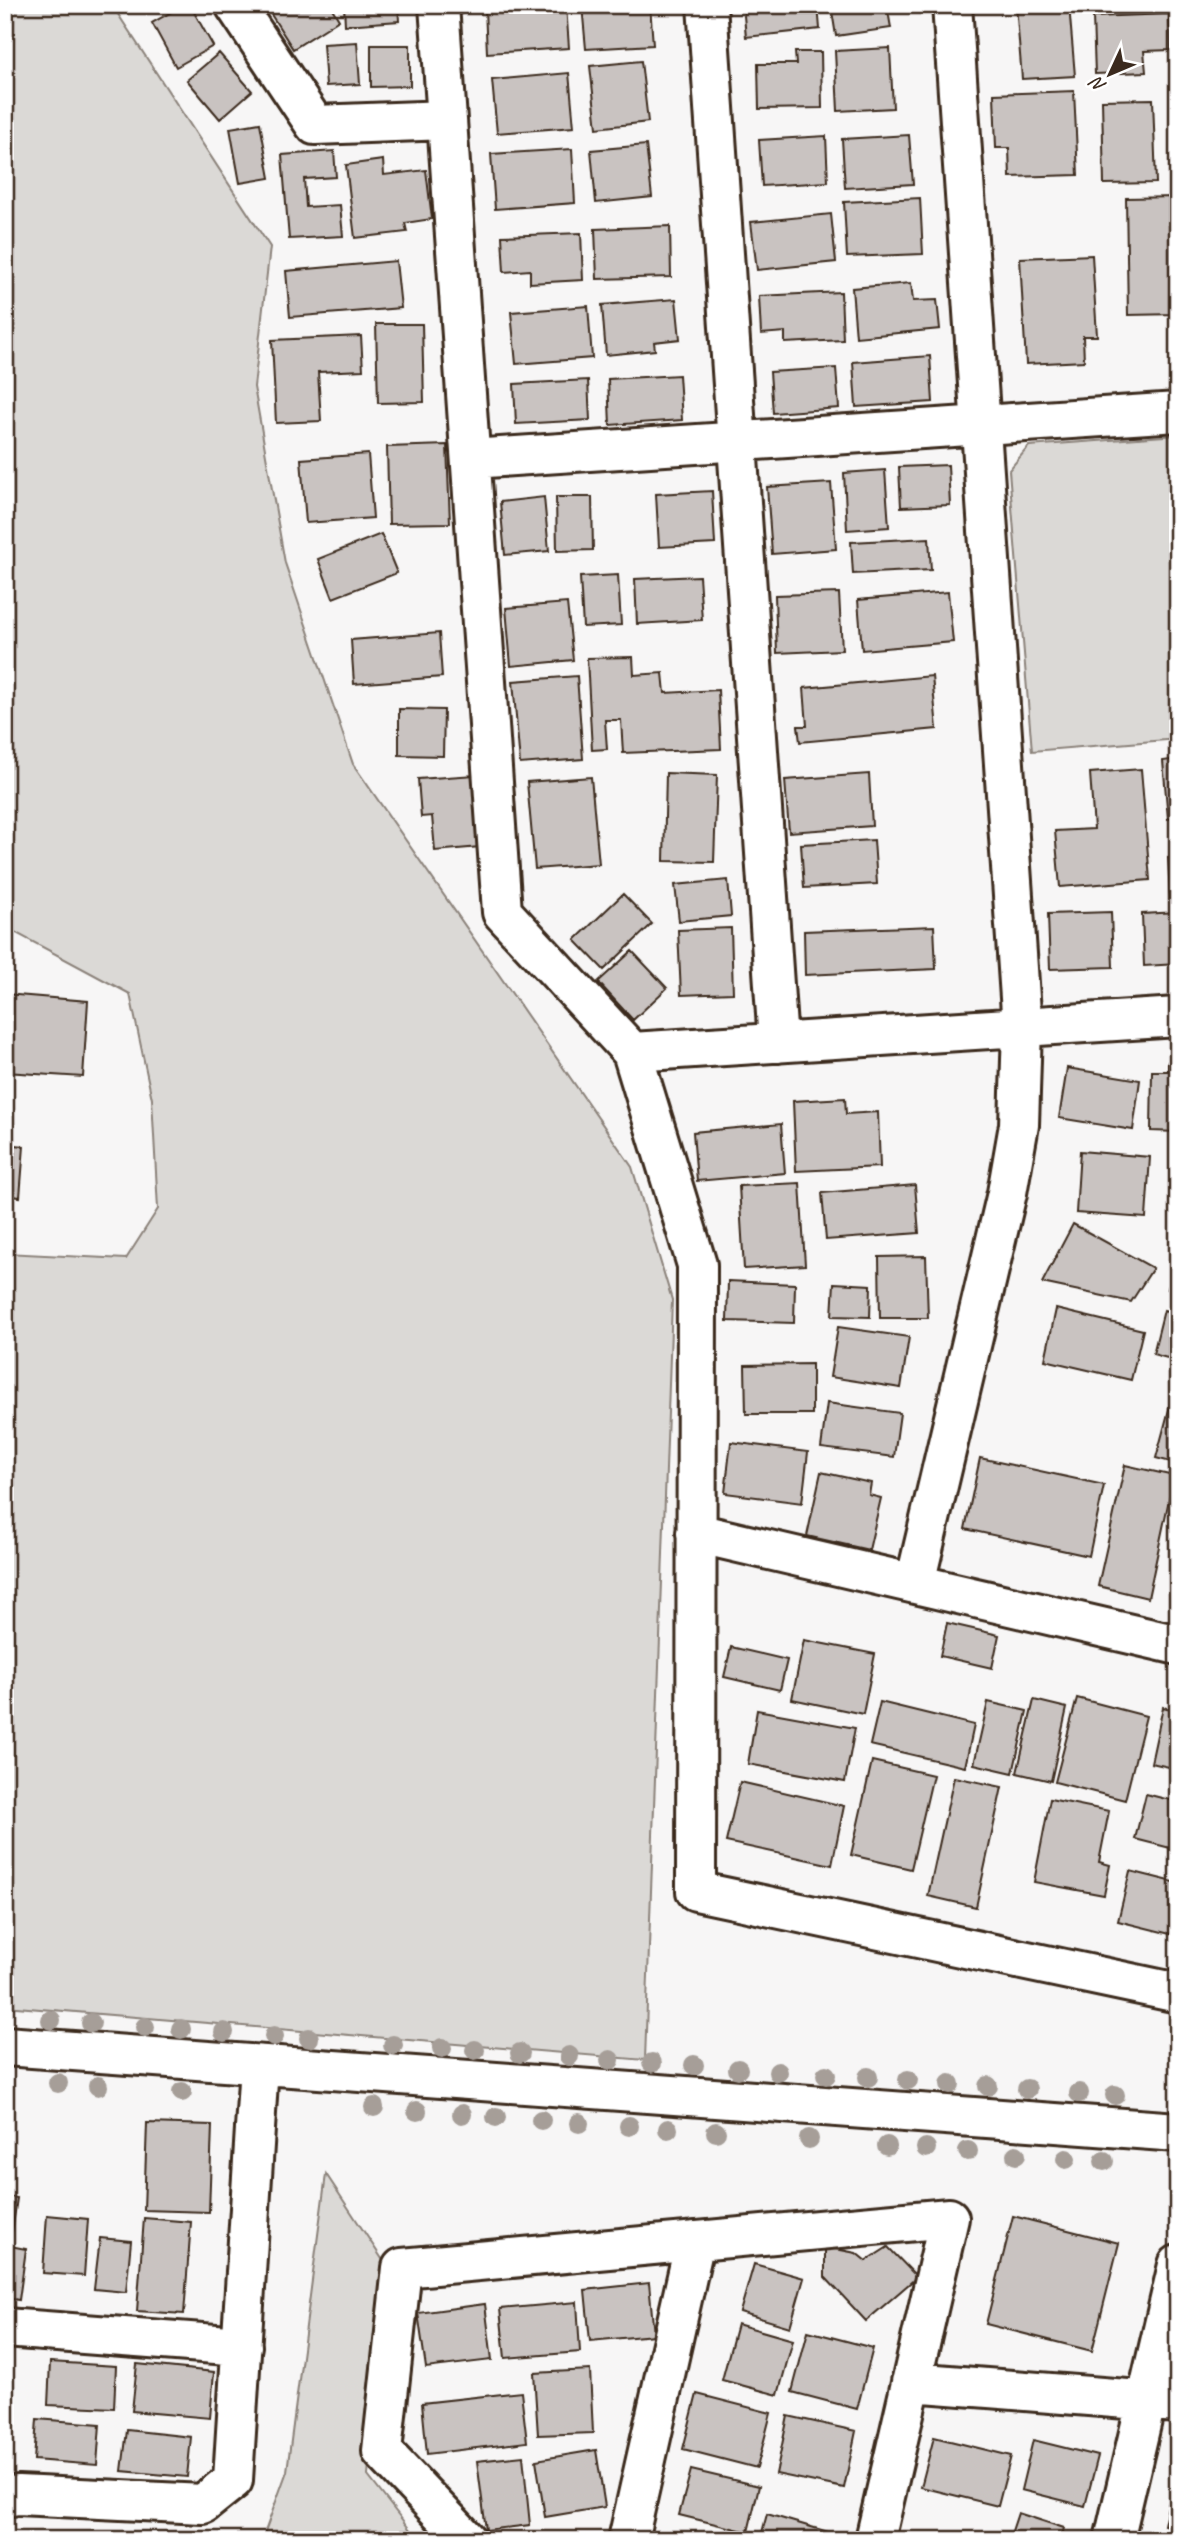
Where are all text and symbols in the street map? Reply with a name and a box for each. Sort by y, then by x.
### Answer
north arrow [1074,38,1144,108]
text: N [1084,70,1111,98]

